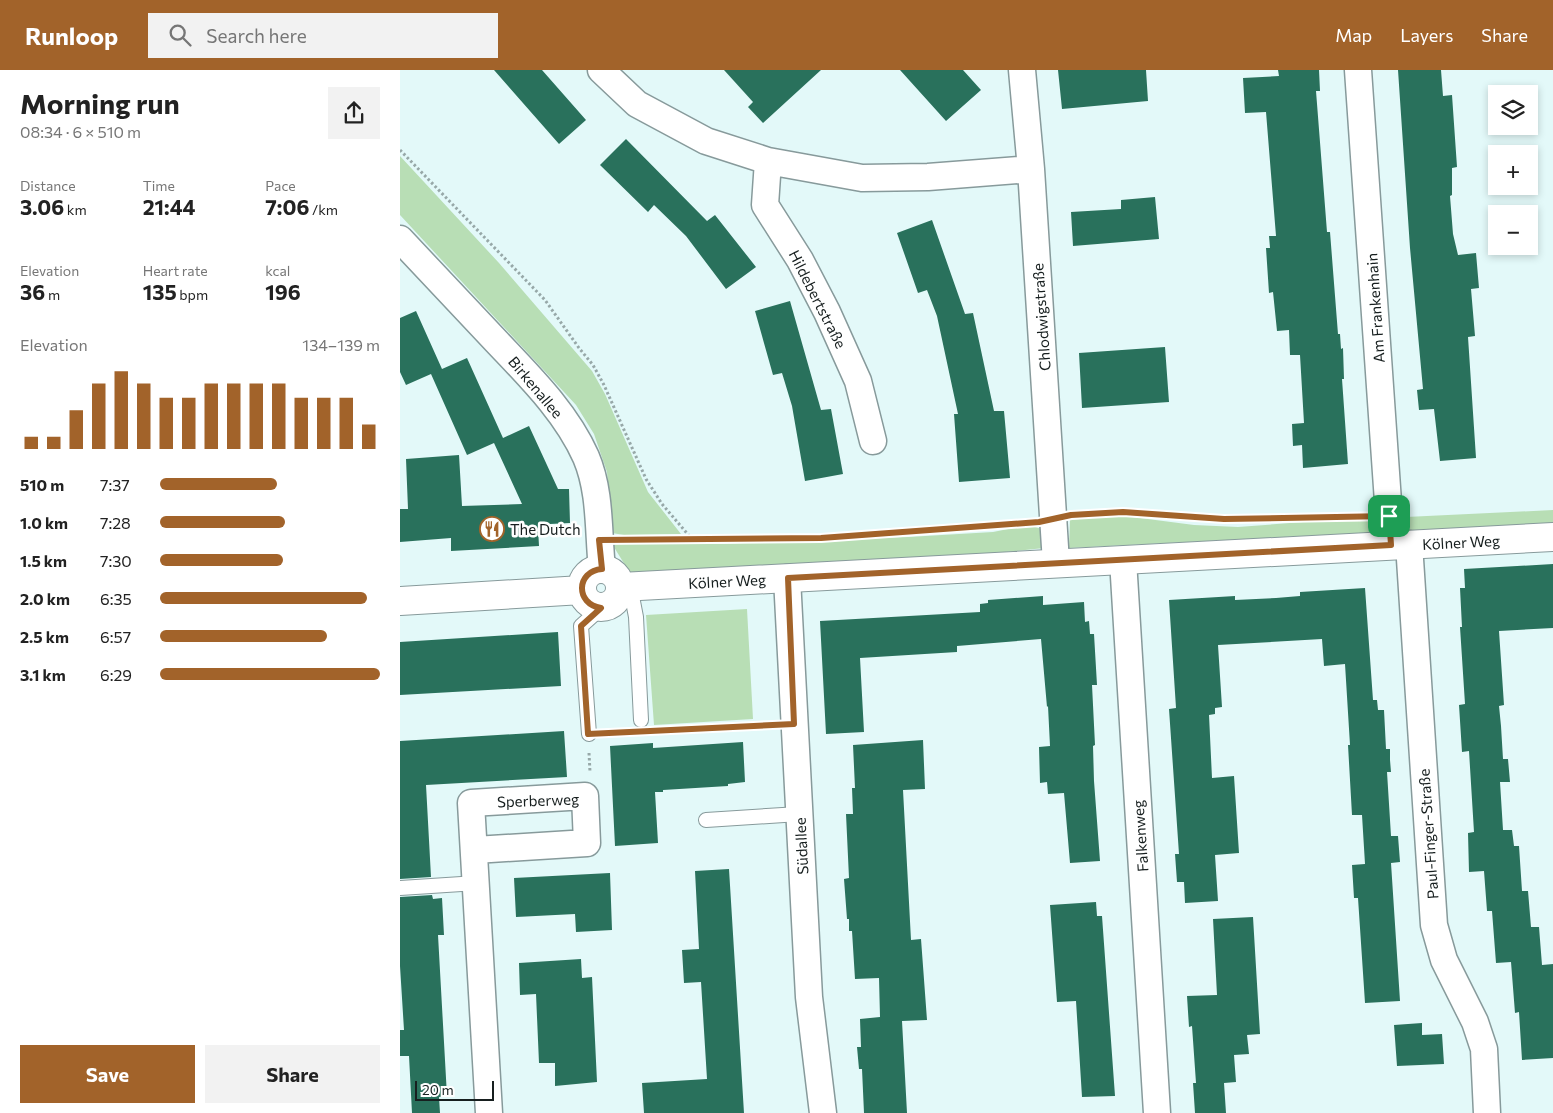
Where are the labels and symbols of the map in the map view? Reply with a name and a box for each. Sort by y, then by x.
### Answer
street label: Hildebertstraße [785,247,851,351]
street label: Am Frankenhain [1362,252,1388,364]
street label: Chlodwigstraße [1028,262,1054,371]
street label: Birkenallee [505,352,567,422]
pin [1368,495,1410,537]
restaurant icon: The Dutch [479,516,505,542]
place label: The Dutch [510,520,580,538]
street label: Kölner Weg [1422,531,1500,553]
street label: Kölner Weg [688,570,766,592]
street label: Paul-Finger-Straße [1414,768,1442,900]
street label: Sperberweg [497,790,579,810]
street label: Falkenweg [1129,800,1151,872]
street label: Südallee [791,817,811,875]
scale bar [415,1078,494,1101]

